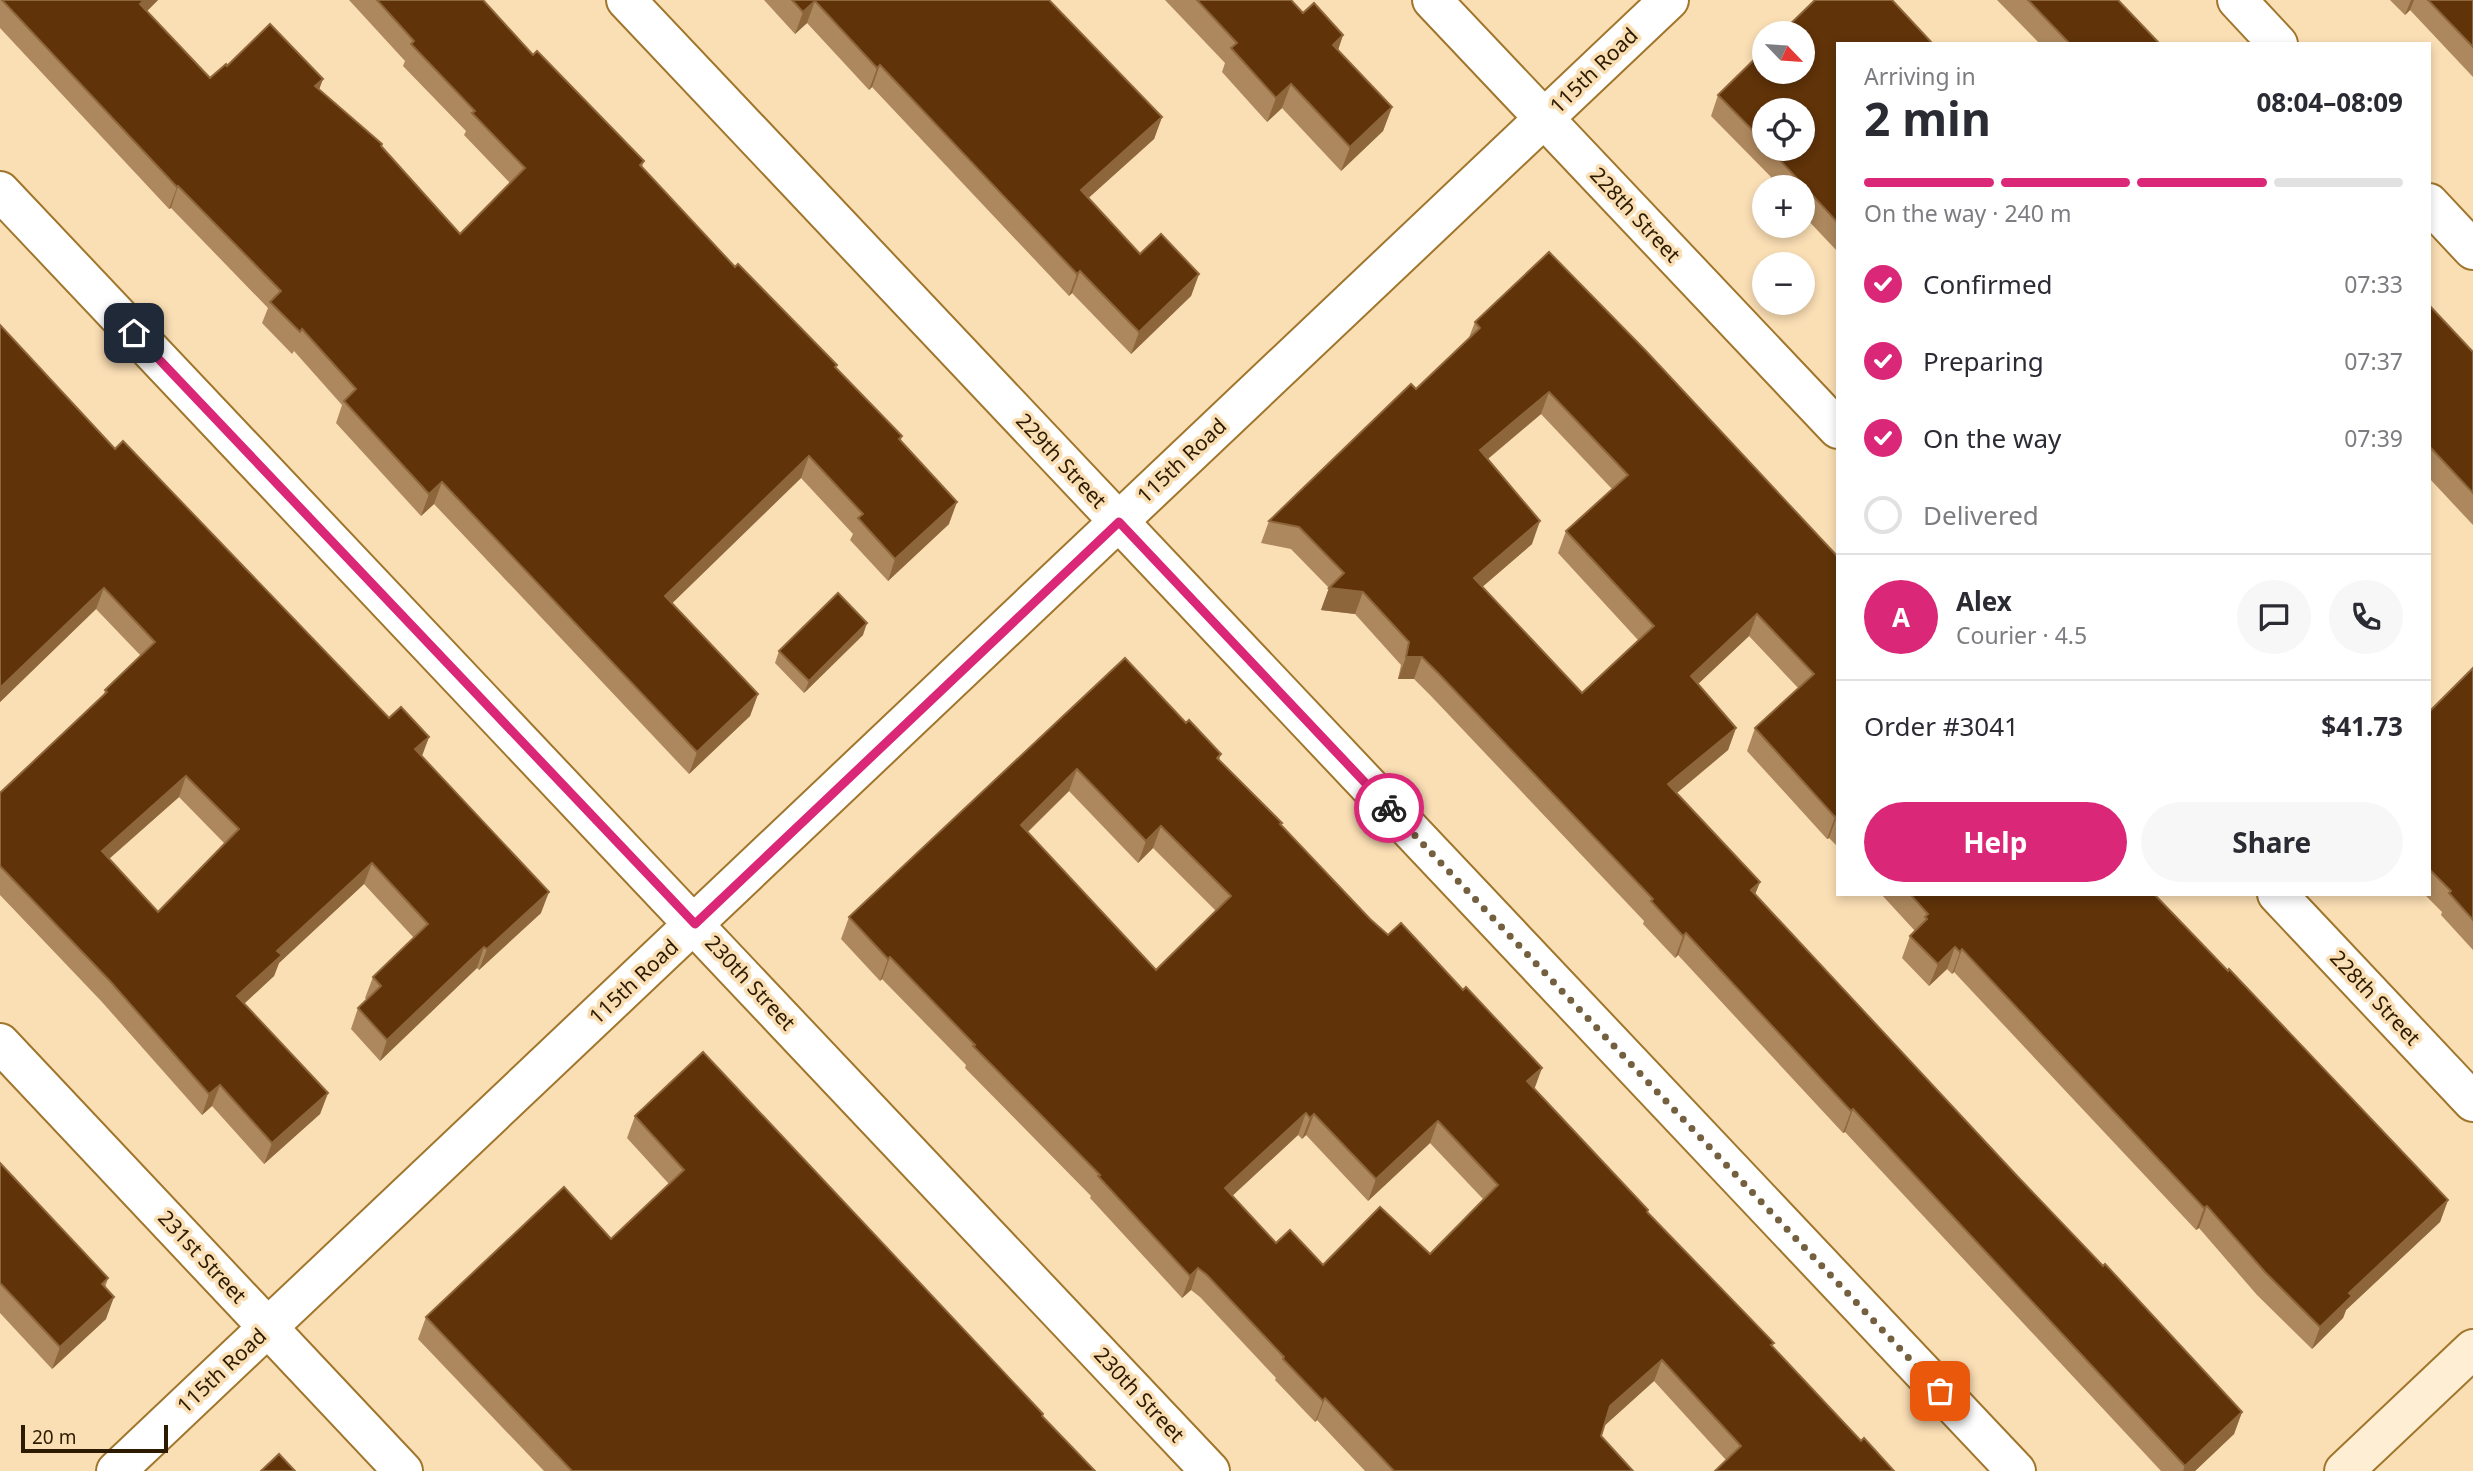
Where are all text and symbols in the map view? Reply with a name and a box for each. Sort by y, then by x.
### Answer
street label: 115th Road [1543,21,1644,119]
north arrow [1752,21,1815,84]
map controls [1752,21,1815,315]
text: Arriving in [1864,60,1976,92]
text: 08:04–08:09 [2256,84,2403,120]
text: 2 min [1864,87,1991,149]
button: locate [1752,98,1815,161]
street label: 228th Street [1584,161,1687,268]
button: + [1752,175,1815,238]
text: On the way · 240 m [1864,197,2071,229]
button: − [1752,252,1815,315]
icon: check [1864,265,1902,303]
text: Confirmed [1923,266,2053,302]
text: 07:33 [2344,268,2403,300]
pin [104,303,164,363]
icon: home [115,314,153,352]
icon: check [1864,342,1902,380]
text: Preparing [1923,343,2044,379]
text: 07:37 [2344,345,2403,377]
street label: 229th Street [1010,407,1113,514]
street label: 115th Road [1131,412,1232,509]
icon: check [1864,419,1902,457]
text: On the way [1923,420,2061,456]
text: 07:39 [2344,422,2403,454]
text: Delivered [1923,497,2039,533]
button: chat [2237,580,2311,654]
button: phone [2329,580,2403,654]
text: Alex [1956,583,2012,619]
text: A [1892,599,1910,635]
text: Courier · 4.5 [1956,619,2087,651]
text: Order #3041 [1864,708,2019,744]
text: $41.73 [2321,708,2403,744]
courier [1354,773,1424,843]
icon: bike [1370,789,1408,827]
button: Help [1864,802,2127,882]
button: Share [2141,802,2403,882]
street label: 230th Street [699,929,802,1036]
street label: 115th Road [583,933,684,1030]
street label: 228th Street [2324,944,2427,1051]
street label: 231st Street [152,1204,253,1309]
street label: 115th Road [171,1322,272,1419]
street label: 230th Street [1088,1341,1191,1448]
pin [1910,1361,1970,1421]
icon: bag [1921,1372,1959,1410]
scale bar [21,1422,168,1454]
text: 20 m [32,1424,76,1450]

